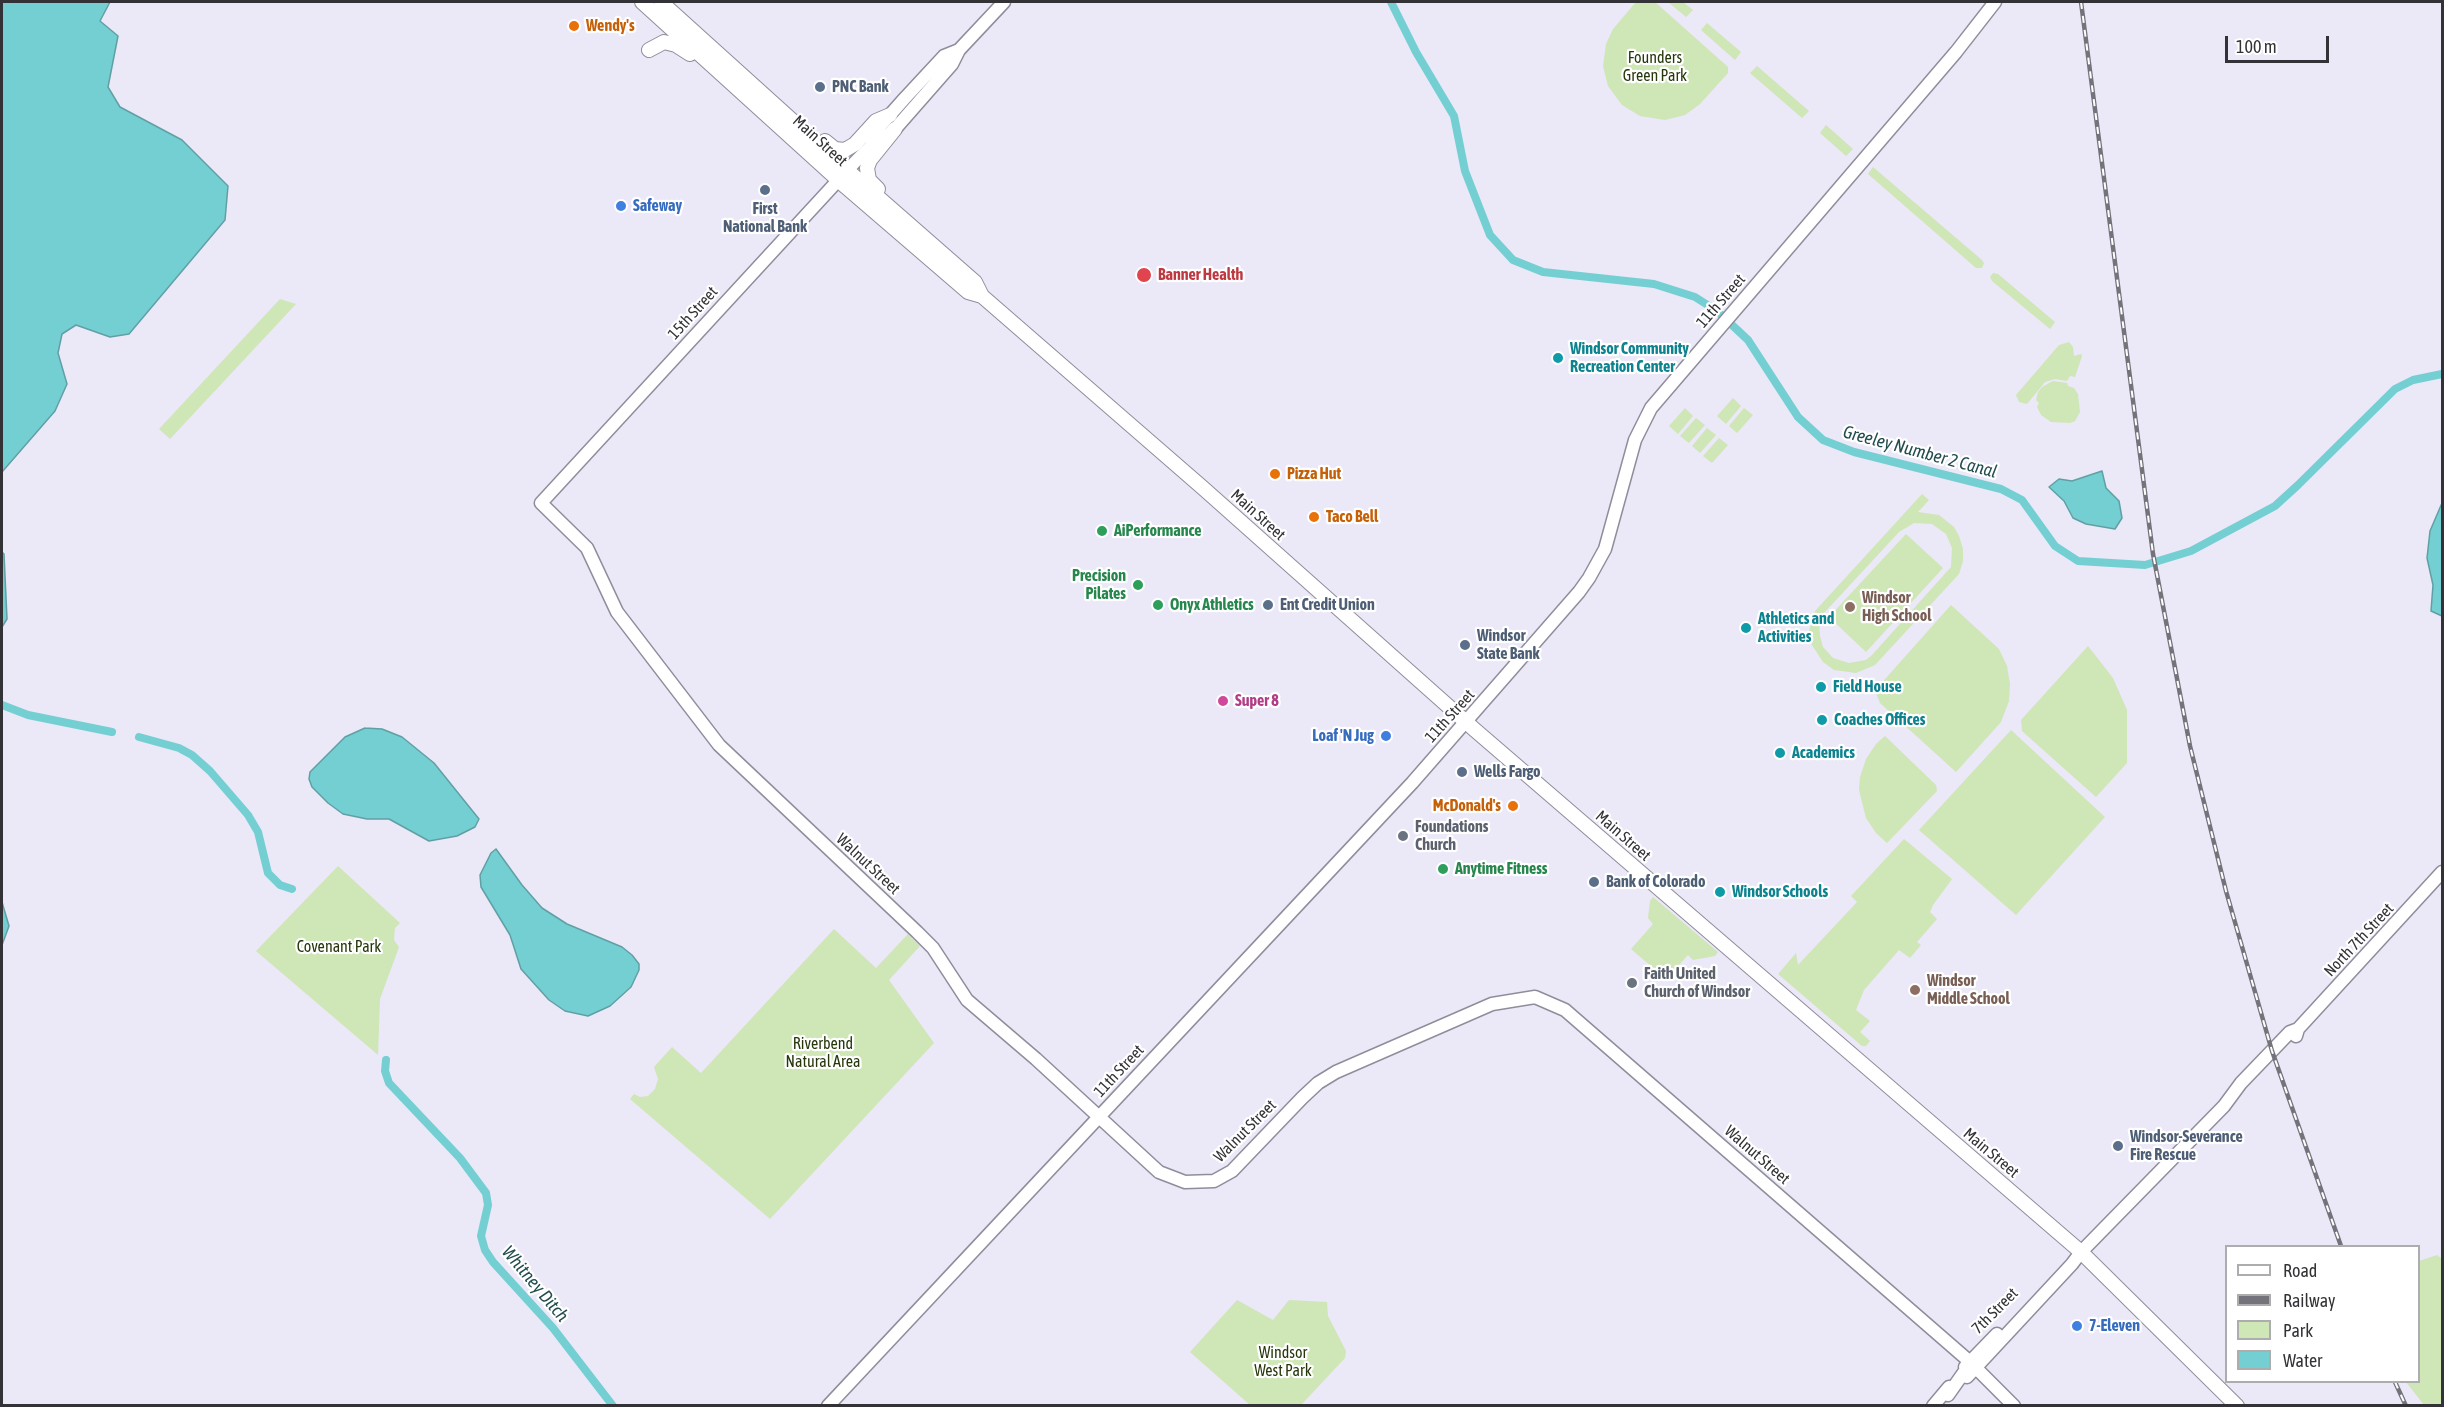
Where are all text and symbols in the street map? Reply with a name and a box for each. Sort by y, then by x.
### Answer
place label: Wendy's [586,16,635,36]
marker: Wendy's [567,19,581,33]
scale bar [2228,24,2332,62]
text: 100 m [2236,36,2277,57]
park label: Founders Green Park [1623,48,1687,86]
place label: PNC Bank [832,77,888,97]
marker: PNC Bank [813,80,827,94]
street label: Main Street [789,111,851,171]
marker: First National Bank [758,183,772,197]
place label: Safeway [633,196,682,216]
marker: Safeway [614,199,628,213]
place label: First National Bank [723,199,807,237]
place label: Banner Health [1158,265,1243,285]
marker: Banner Health [1135,266,1153,284]
street label: 11th Street [1693,270,1749,332]
street label: 15th Street [664,283,722,343]
place label: Windsor Community Recreation Center [1570,339,1689,377]
marker: Windsor Community Recreation Center [1551,351,1565,365]
water label: Greeley Number 2 Canal [1841,421,1999,483]
place label: Pizza Hut [1287,464,1341,484]
marker: Pizza Hut [1268,467,1282,481]
street label: Main Street [1227,485,1289,545]
place label: Taco Bell [1326,507,1378,527]
marker: Taco Bell [1307,510,1321,524]
place label: AiPerformance [1114,521,1202,541]
marker: AiPerformance [1095,524,1109,538]
place label: Precision Pilates [1072,566,1126,604]
marker: Precision Pilates [1131,578,1145,592]
place label: Windsor High School [1862,588,1931,626]
place label: Onyx Athletics [1170,595,1254,615]
place label: Ent Credit Union [1280,595,1375,615]
marker: Onyx Athletics [1151,598,1165,612]
marker: Ent Credit Union [1261,598,1275,612]
marker: Windsor High School [1843,600,1857,614]
place label: Athletics and Activities [1758,609,1834,647]
marker: Athletics and Activities [1739,621,1753,635]
place label: Windsor State Bank [1477,626,1539,664]
marker: Windsor State Bank [1458,638,1472,652]
place label: Field House [1833,677,1902,697]
marker: Field House [1814,680,1828,694]
street label: 11th Street [1421,686,1479,746]
place label: Super 8 [1235,691,1279,711]
marker: Super 8 [1216,694,1230,708]
place label: Coaches Offices [1834,710,1925,730]
marker: Coaches Offices [1815,713,1829,727]
place label: Loaf 'N Jug [1312,726,1374,746]
marker: Loaf 'N Jug [1379,729,1393,743]
place label: Academics [1792,743,1855,763]
marker: Academics [1773,746,1787,760]
place label: Wells Fargo [1474,762,1541,782]
marker: Wells Fargo [1455,765,1469,779]
place label: McDonald's [1433,796,1501,816]
marker: McDonald's [1506,799,1520,813]
street label: Main Street [1591,807,1655,865]
place label: Foundations Church [1415,817,1488,855]
marker: Foundations Church [1396,829,1410,843]
street label: Walnut Street [832,830,904,898]
place label: Anytime Fitness [1455,859,1548,879]
marker: Anytime Fitness [1436,862,1450,876]
place label: Bank of Colorado [1606,872,1705,892]
marker: Bank of Colorado [1587,875,1601,889]
place label: Windsor Schools [1732,882,1828,902]
marker: Windsor Schools [1713,885,1727,899]
street label: North 7th Street [2320,899,2398,981]
park label: Covenant Park [297,937,381,957]
place label: Faith United Church of Windsor [1644,964,1750,1002]
place label: Windsor Middle School [1927,971,2010,1009]
marker: Faith United Church of Windsor [1625,976,1639,990]
marker: Windsor Middle School [1908,983,1922,997]
park label: Riverbend Natural Area [786,1034,860,1072]
street label: 11th Street [1090,1041,1148,1101]
street label: Walnut Street [1210,1096,1280,1166]
street label: Walnut Street [1720,1121,1794,1189]
street label: Main Street [1959,1124,2023,1182]
place label: Windsor-Severance Fire Rescue [2130,1127,2243,1165]
marker: Windsor-Severance Fire Rescue [2111,1139,2125,1153]
water label: Whitney Ditch [497,1242,573,1326]
legend [2225,1245,2420,1383]
text: Road [2283,1260,2317,1281]
street label: 7th Street [1968,1284,2022,1338]
text: Railway [2283,1290,2335,1311]
place label: 7-Eleven [2089,1316,2140,1336]
marker: 7-Eleven [2070,1319,2084,1333]
text: Park [2283,1320,2313,1341]
park label: Windsor West Park [1254,1343,1312,1381]
text: Water [2283,1350,2322,1371]

